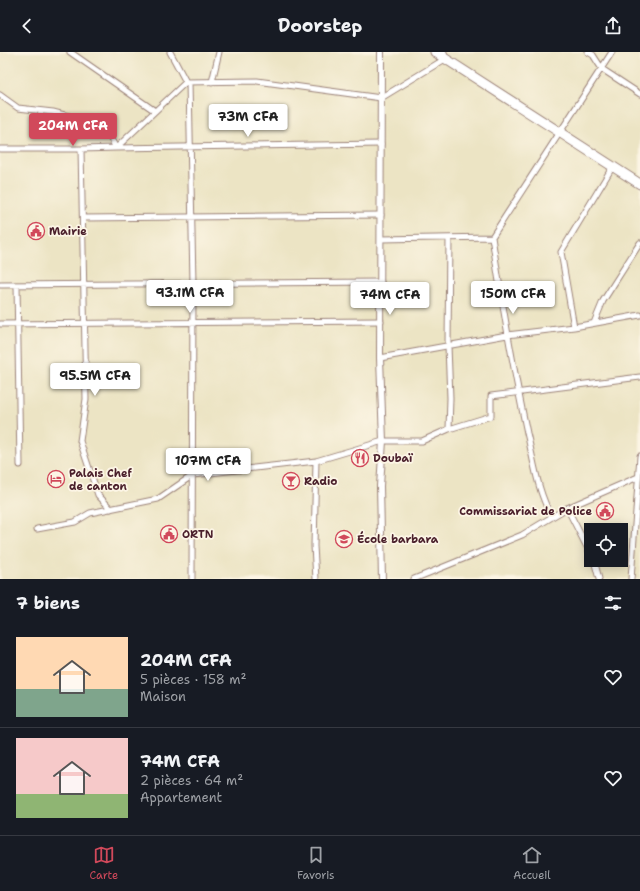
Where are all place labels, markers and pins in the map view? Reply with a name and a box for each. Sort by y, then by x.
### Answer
pin: 73M CFA [211,104,285,138]
pin: 204M CFA [32,113,114,147]
public building icon: Mairie [26,221,46,241]
place label: Mairie [49,224,87,239]
pin: 93.1M CFA [144,280,236,314]
pin: 150M CFA [472,281,554,315]
pin: 74M CFA [353,282,427,316]
pin: 95.5M CFA [49,363,141,397]
pin: 107M CFA [167,448,249,482]
restaurant icon: Doubaï [350,448,370,468]
place label: Doubaï [373,451,414,466]
place label: Palais Chef de canton [69,466,133,494]
hotel icon: Palais Chef de canton [46,469,66,489]
bar icon: Radio [281,471,301,491]
place label: Radio [304,474,337,489]
public building icon: Commissariat de Police [595,501,615,521]
place label: Commissariat de Police [459,504,592,519]
public building icon: ORTN [159,524,179,544]
place label: ORTN [182,527,214,542]
school or university icon: École barbara [334,529,354,549]
place label: École barbara [357,531,439,547]

